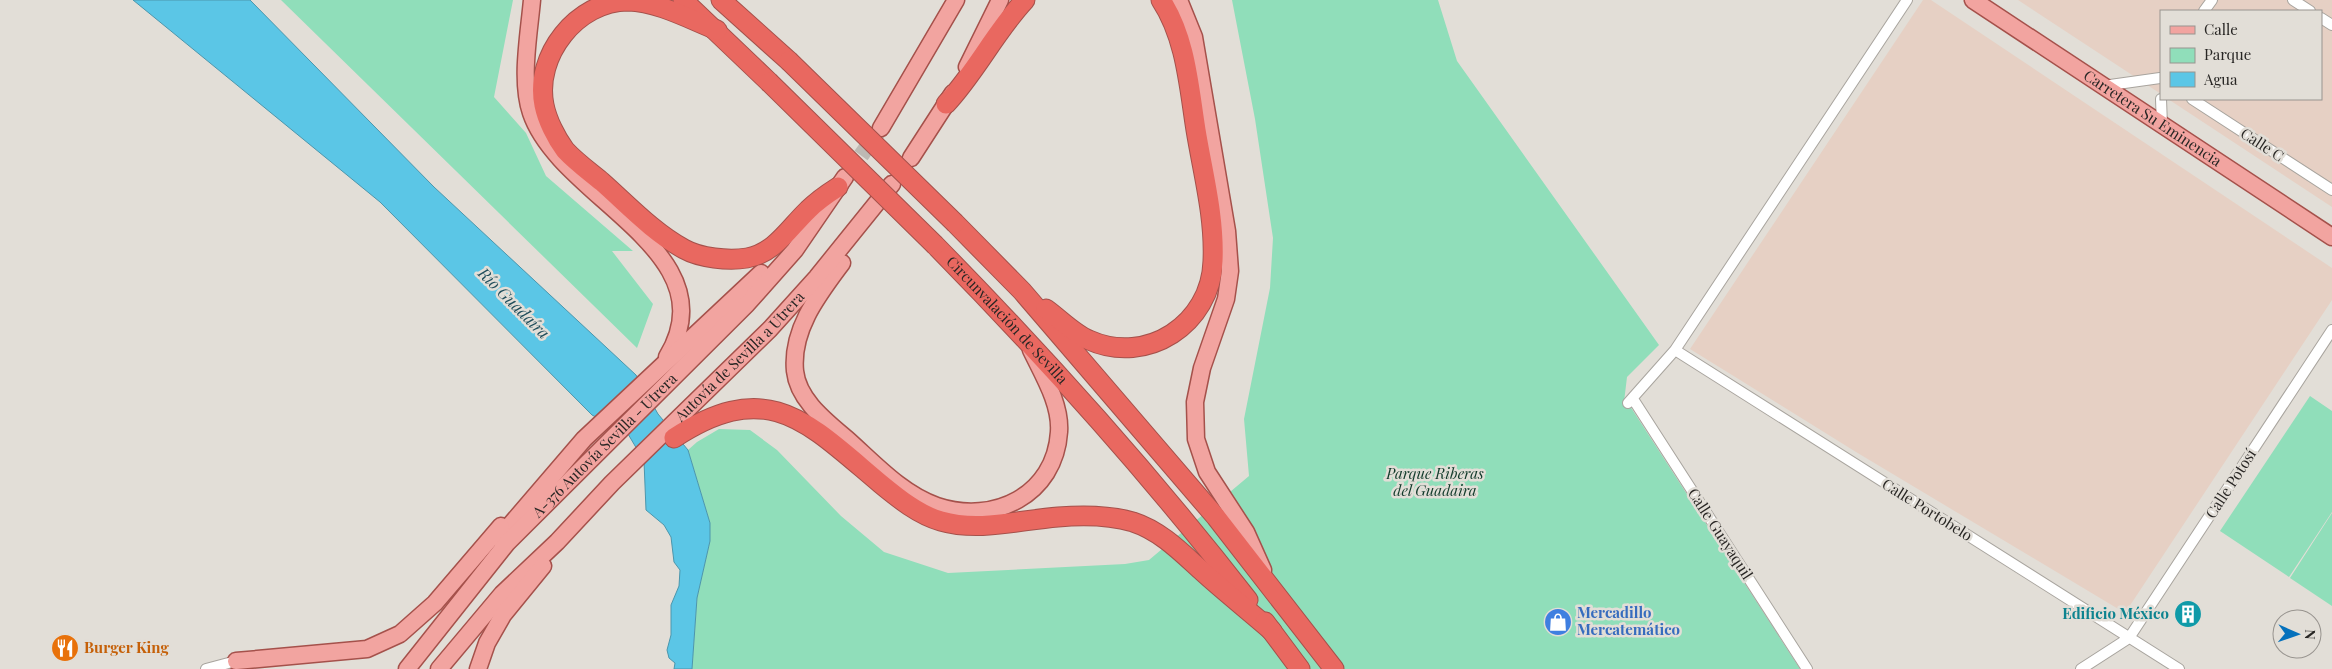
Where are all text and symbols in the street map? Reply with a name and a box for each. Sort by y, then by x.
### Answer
legend [2160,10,2322,100]
text: Calle [2204,19,2238,39]
text: Parque [2204,44,2251,64]
street label: Carretera Su Eminencia [2080,65,2226,171]
text: Agua [2203,69,2238,89]
street label: Calle C [2237,123,2288,166]
street label: Circunvalación de Sevilla [942,251,1073,388]
water label: Río Guadaíra [473,262,555,343]
street label: Autovía de Sevilla a Utrera [669,286,809,426]
street label: A-376 Autovía Sevilla - Utrera [527,368,681,522]
street label: Calle Potosí [2200,444,2260,522]
park label: Parque Riberas del Guadaira [1385,463,1484,500]
street label: Calle Portobelo [1879,473,1976,545]
street label: Calle Guayaquil [1684,484,1758,583]
building icon: Edificio México [2173,599,2203,629]
place label: Mercadillo Mercatemático [1577,602,1680,639]
place label: Edificio México [2062,603,2169,623]
shop icon: Mercadillo Mercatemático [1543,607,1573,637]
north arrow [2272,609,2322,659]
text: N [2301,629,2320,640]
restaurant icon: Burger King [50,633,80,663]
place label: Burger King [84,637,169,657]

